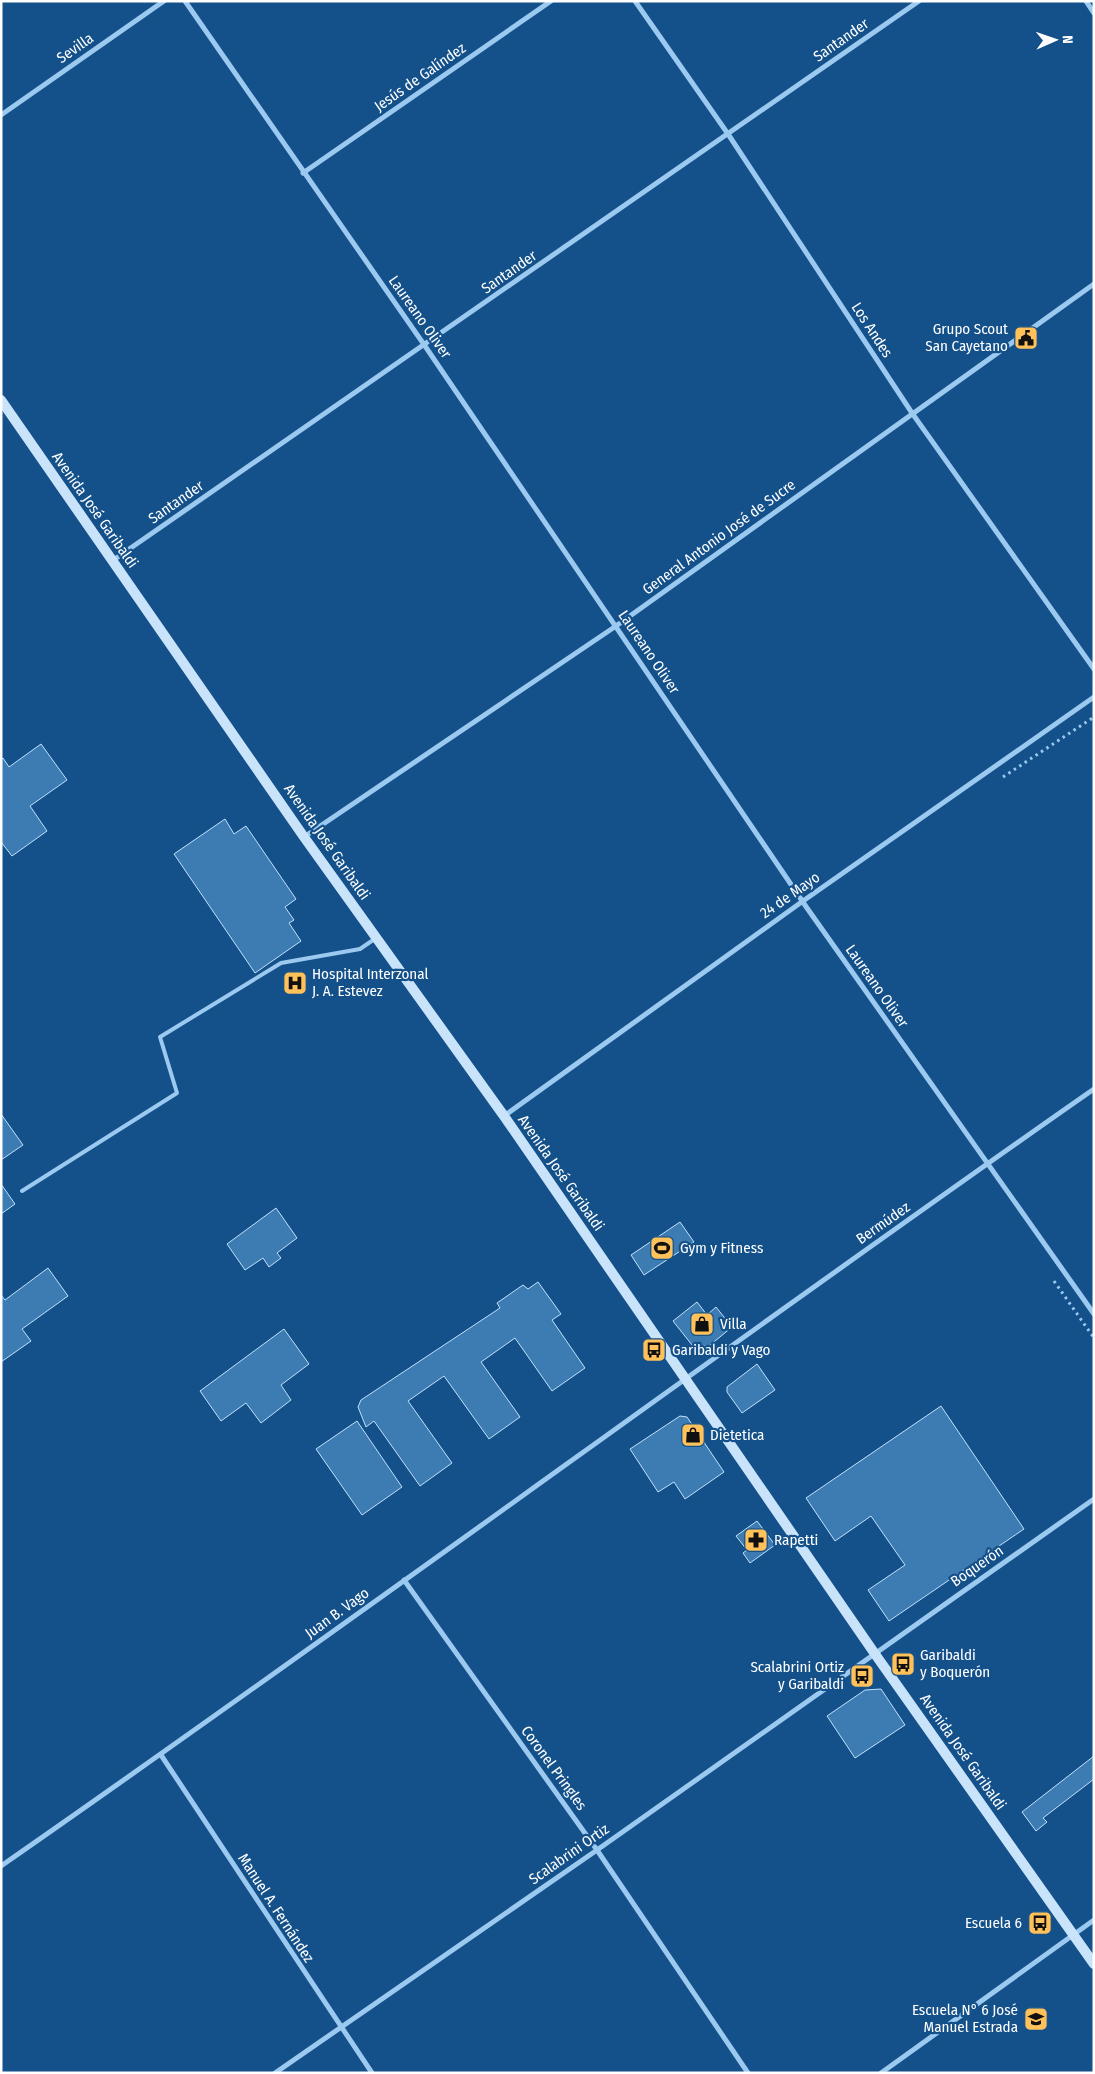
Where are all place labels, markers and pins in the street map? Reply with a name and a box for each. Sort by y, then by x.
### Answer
place label: Grupo Scout San Cayetano [925,320,1008,355]
public building icon: Grupo Scout San Cayetano [1013,325,1039,351]
place label: Hospital Interzonal J. A. Estevez [312,965,428,1000]
hospital icon: Hospital Interzonal J. A. Estevez [282,970,308,996]
sports icon: Gym y Fitness [649,1235,675,1261]
place label: Gym y Fitness [680,1239,763,1257]
shop icon: Villa [689,1311,715,1337]
place label: Villa [720,1315,747,1333]
bus stop icon: Garibaldi y Vago [641,1337,667,1363]
place label: Garibaldi y Vago [672,1341,770,1359]
shop icon: Dietetica [680,1422,706,1448]
place label: Dietetica [710,1426,764,1444]
pharmacy icon: Rapetti [743,1527,769,1553]
place label: Rapetti [774,1531,818,1549]
place label: Garibaldi y Boquerón [920,1646,990,1681]
bus stop icon: Garibaldi y Boquerón [890,1651,916,1677]
place label: Scalabrini Ortiz y Garibaldi [750,1658,844,1693]
bus stop icon: Scalabrini Ortiz y Garibaldi [849,1663,875,1689]
bus stop icon: Escuela 6 [1027,1910,1053,1936]
place label: Escuela 6 [965,1914,1022,1932]
place label: Escuela N° 6 José Manuel Estrada [912,2001,1018,2036]
school or university icon: Escuela N° 6 José Manuel Estrada [1023,2006,1049,2032]

